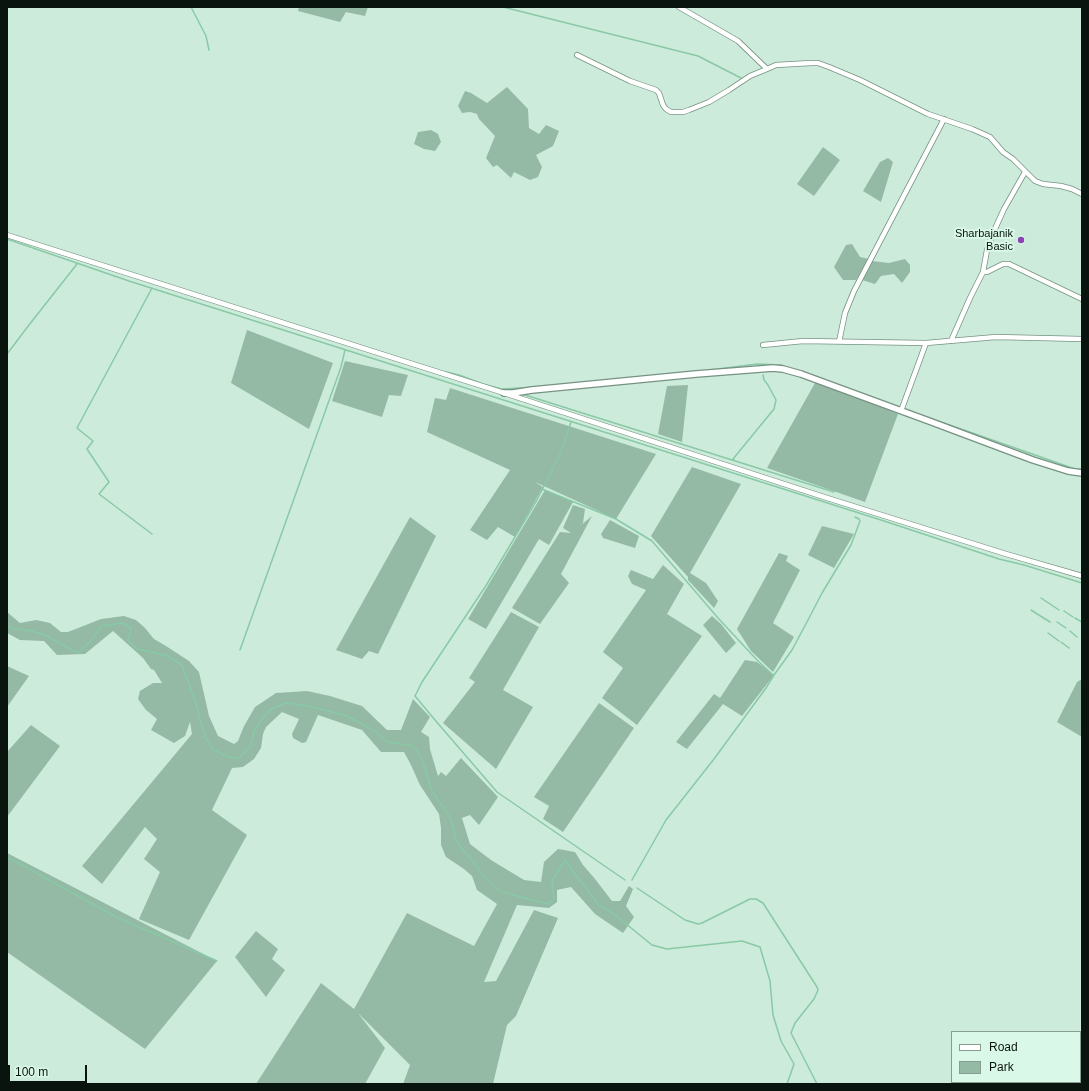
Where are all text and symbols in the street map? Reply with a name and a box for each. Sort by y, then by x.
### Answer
place label: Sharbajanik Basic [955,227,1013,253]
marker: Sharbajanik Basic [1016,235,1026,245]
legend [951,1031,1081,1083]
text: Road [989,1040,1018,1054]
scale bar [10,1057,89,1083]
text: Park [989,1060,1014,1074]
text: 100 m [15,1065,48,1079]

